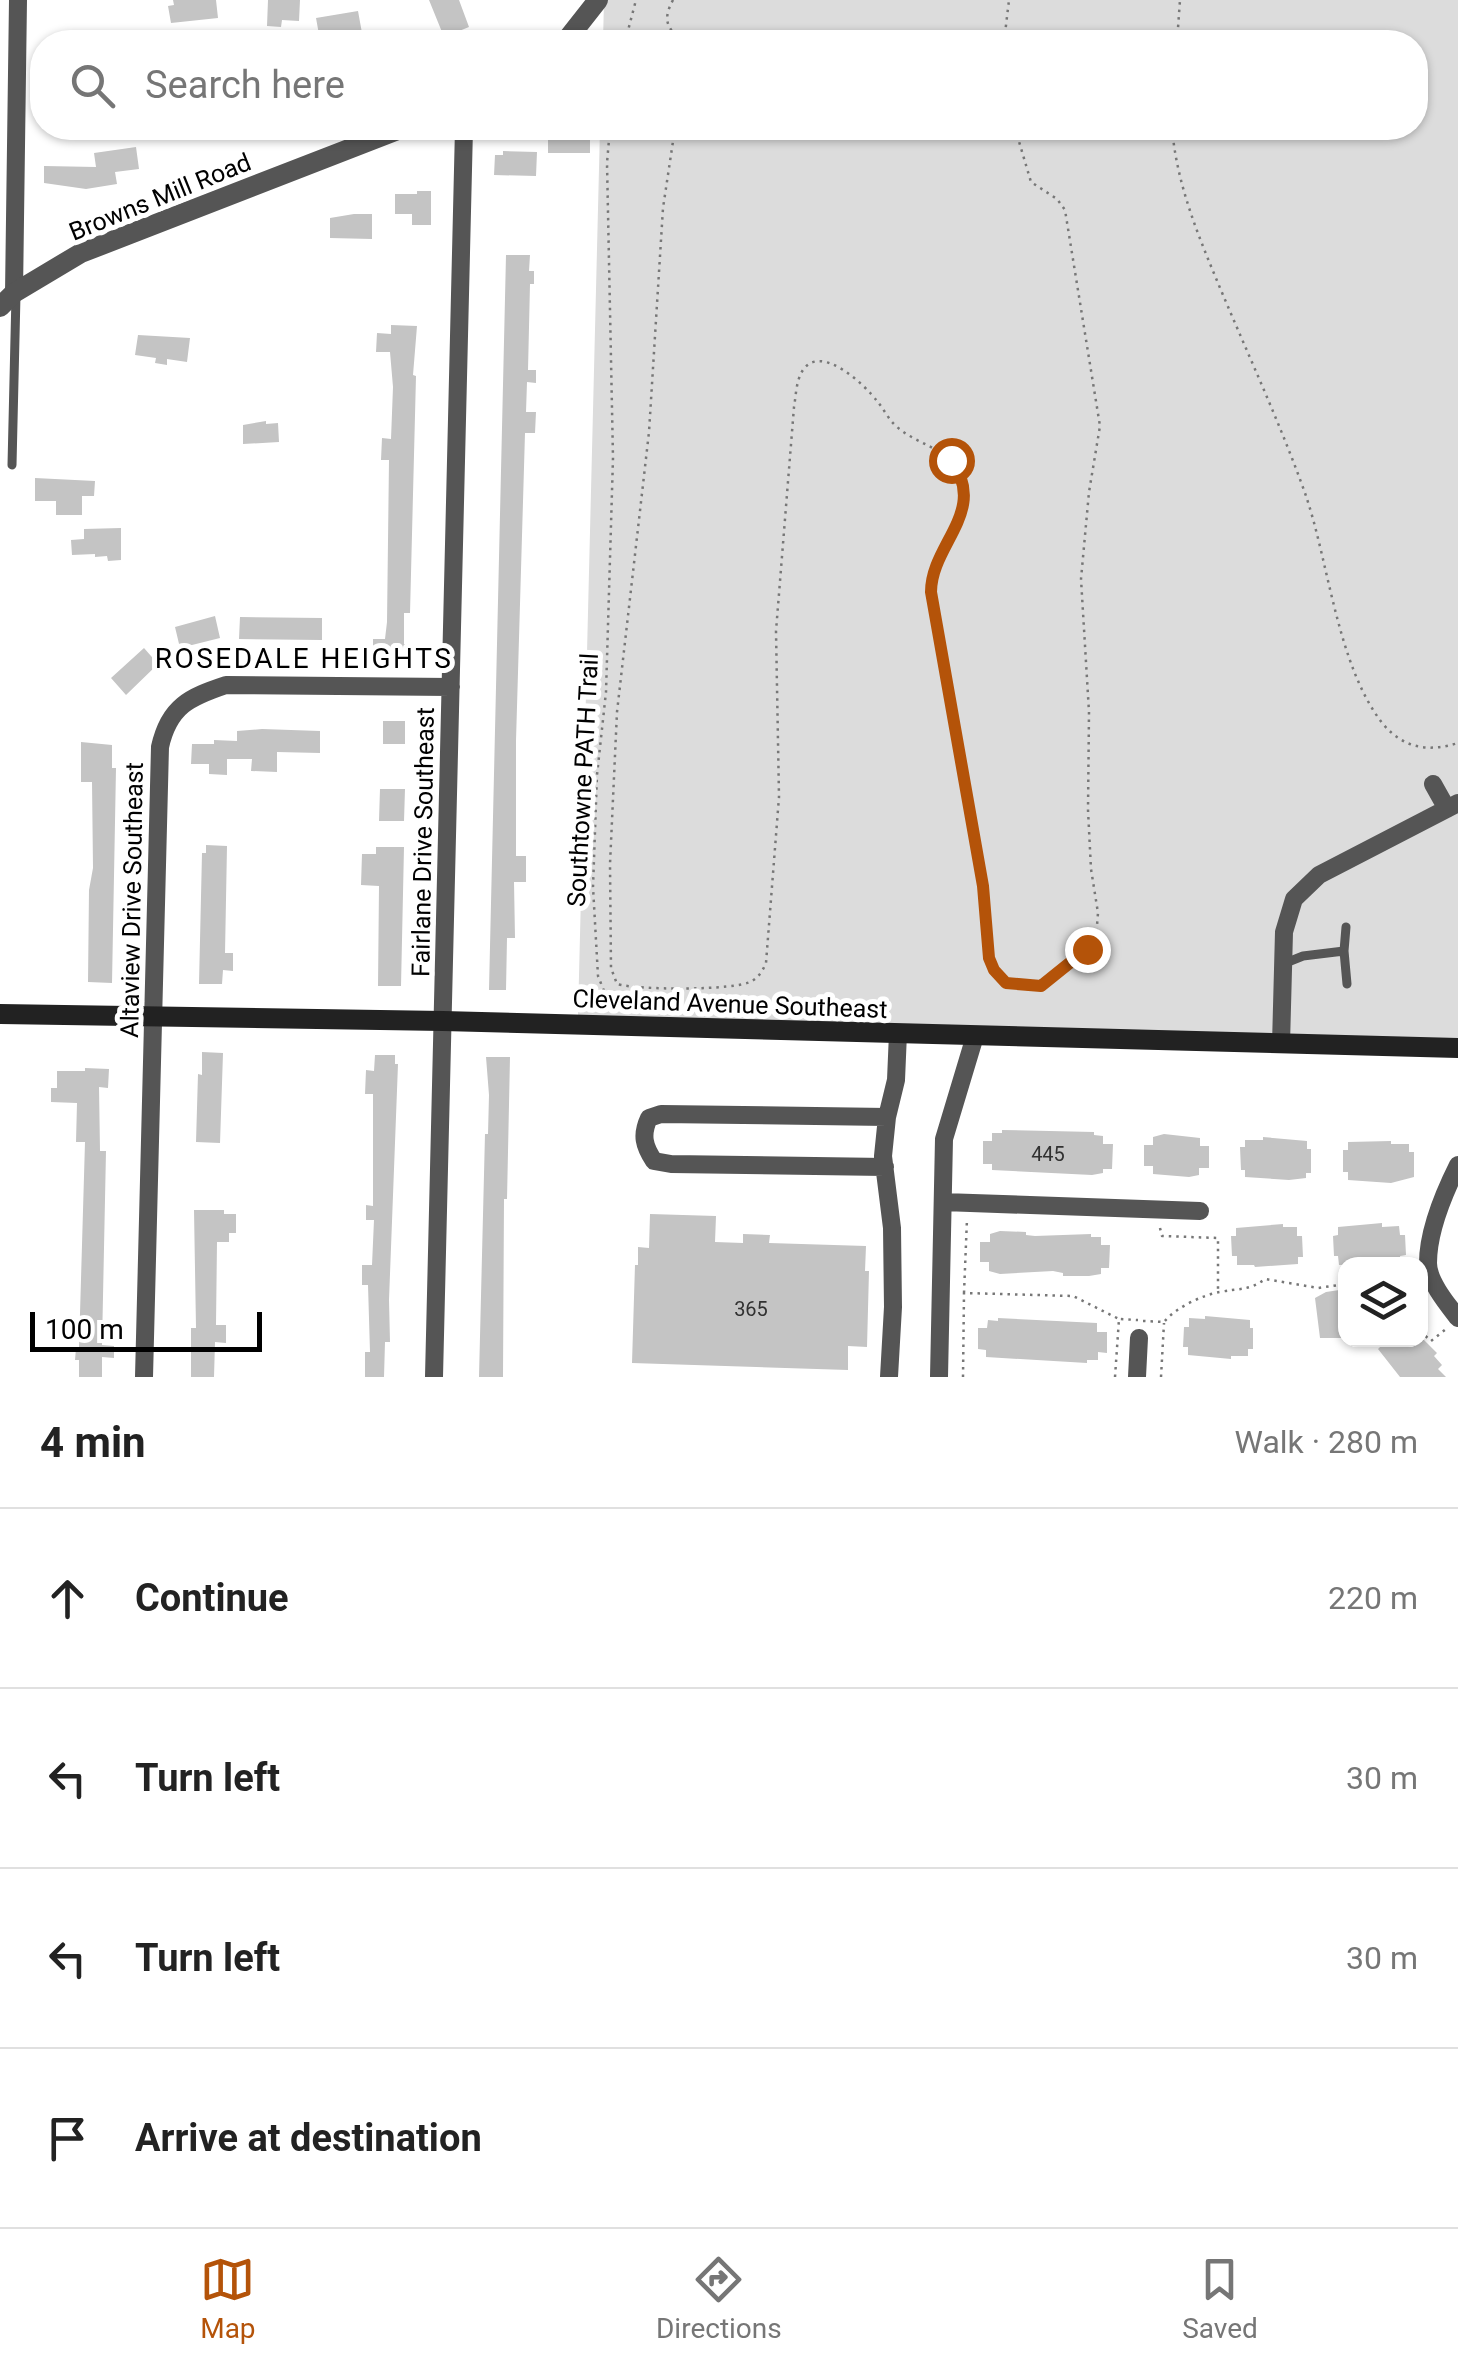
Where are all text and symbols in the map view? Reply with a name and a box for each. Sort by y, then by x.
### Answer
search box [30,30,1428,140]
icon: search [65,58,120,113]
text: Search here [145,63,345,107]
street label: Browns Mill Road [65,147,255,247]
route start [929,438,975,484]
district label: ROSEDALE HEIGHTS [155,642,453,675]
street label: Southtowne PATH Trail [562,652,604,908]
street label: Fairlane Drive Southeast [406,707,440,977]
street label: Altaview Drive Southeast [115,762,149,1038]
route end [1065,927,1111,973]
street label: Cleveland Avenue Southeast [572,984,888,1024]
house number: 445 [1031,1142,1065,1166]
map controls [1338,1257,1428,1347]
button: layers [1338,1257,1428,1347]
house number: 365 [734,1297,768,1321]
scale bar [30,1307,262,1352]
text: 100 m [45,1313,124,1346]
text: 4 min [40,1418,146,1467]
text: Walk · 280 m [1235,1423,1418,1461]
icon: ahead [40,1571,95,1626]
text: Continue [135,1576,289,1620]
text: 220 m [1328,1579,1418,1617]
icon: left [40,1751,95,1806]
text: Turn left [135,1756,280,1800]
text: 30 m [1346,1759,1418,1797]
icon: left [40,1931,95,1986]
text: Turn left [135,1936,280,1980]
text: 30 m [1346,1939,1418,1977]
icon: arrive [40,2111,95,2166]
text: Arrive at destination [135,2116,482,2160]
tab: Map [200,2252,256,2345]
tab: Directions [656,2252,782,2345]
tab: Saved [1182,2252,1258,2345]

